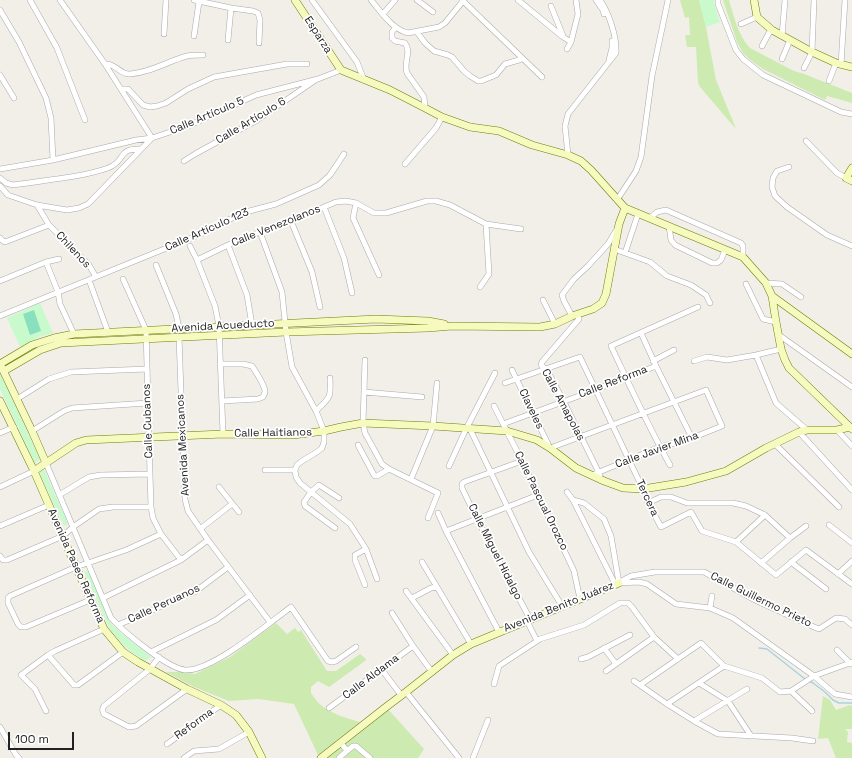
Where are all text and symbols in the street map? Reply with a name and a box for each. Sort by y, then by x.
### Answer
street label: Esparza [301,14,335,56]
street label: Calle Artículo 5 [168,94,246,138]
street label: Calle Artículo 6 [214,95,288,147]
street label: Calle Venezolanos [230,202,322,250]
street label: Calle Artículo 123 [163,206,251,254]
street label: Chilenos [53,229,93,271]
street label: Avenida Acueducto [171,317,275,335]
street label: Calle Reforma [577,363,649,401]
street label: Calle Amapolas [539,367,587,443]
street label: Calle Cubanos [140,383,156,459]
street label: Claveles [516,387,546,431]
street label: Avenida Mexicanos [174,394,192,496]
street label: Calle Haitianos [234,426,312,440]
street label: Calle Javier Mina [613,429,701,471]
street label: Calle Pascual Orozco [511,449,571,553]
street label: Tercera [633,477,661,519]
street label: Calle Miguel Hidalgo [465,502,525,602]
street label: Avenida Paseo Reforma [45,507,107,625]
street label: Calle Guillermo Prieto [708,570,814,630]
street label: Avenida Benito Juárez [502,579,616,635]
street label: Calle Peruanos [126,582,202,626]
street label: Calle Aldama [340,652,402,702]
street label: Reforma [172,706,216,742]
scale bar [10,724,76,750]
text: 100 m [15,731,49,747]

